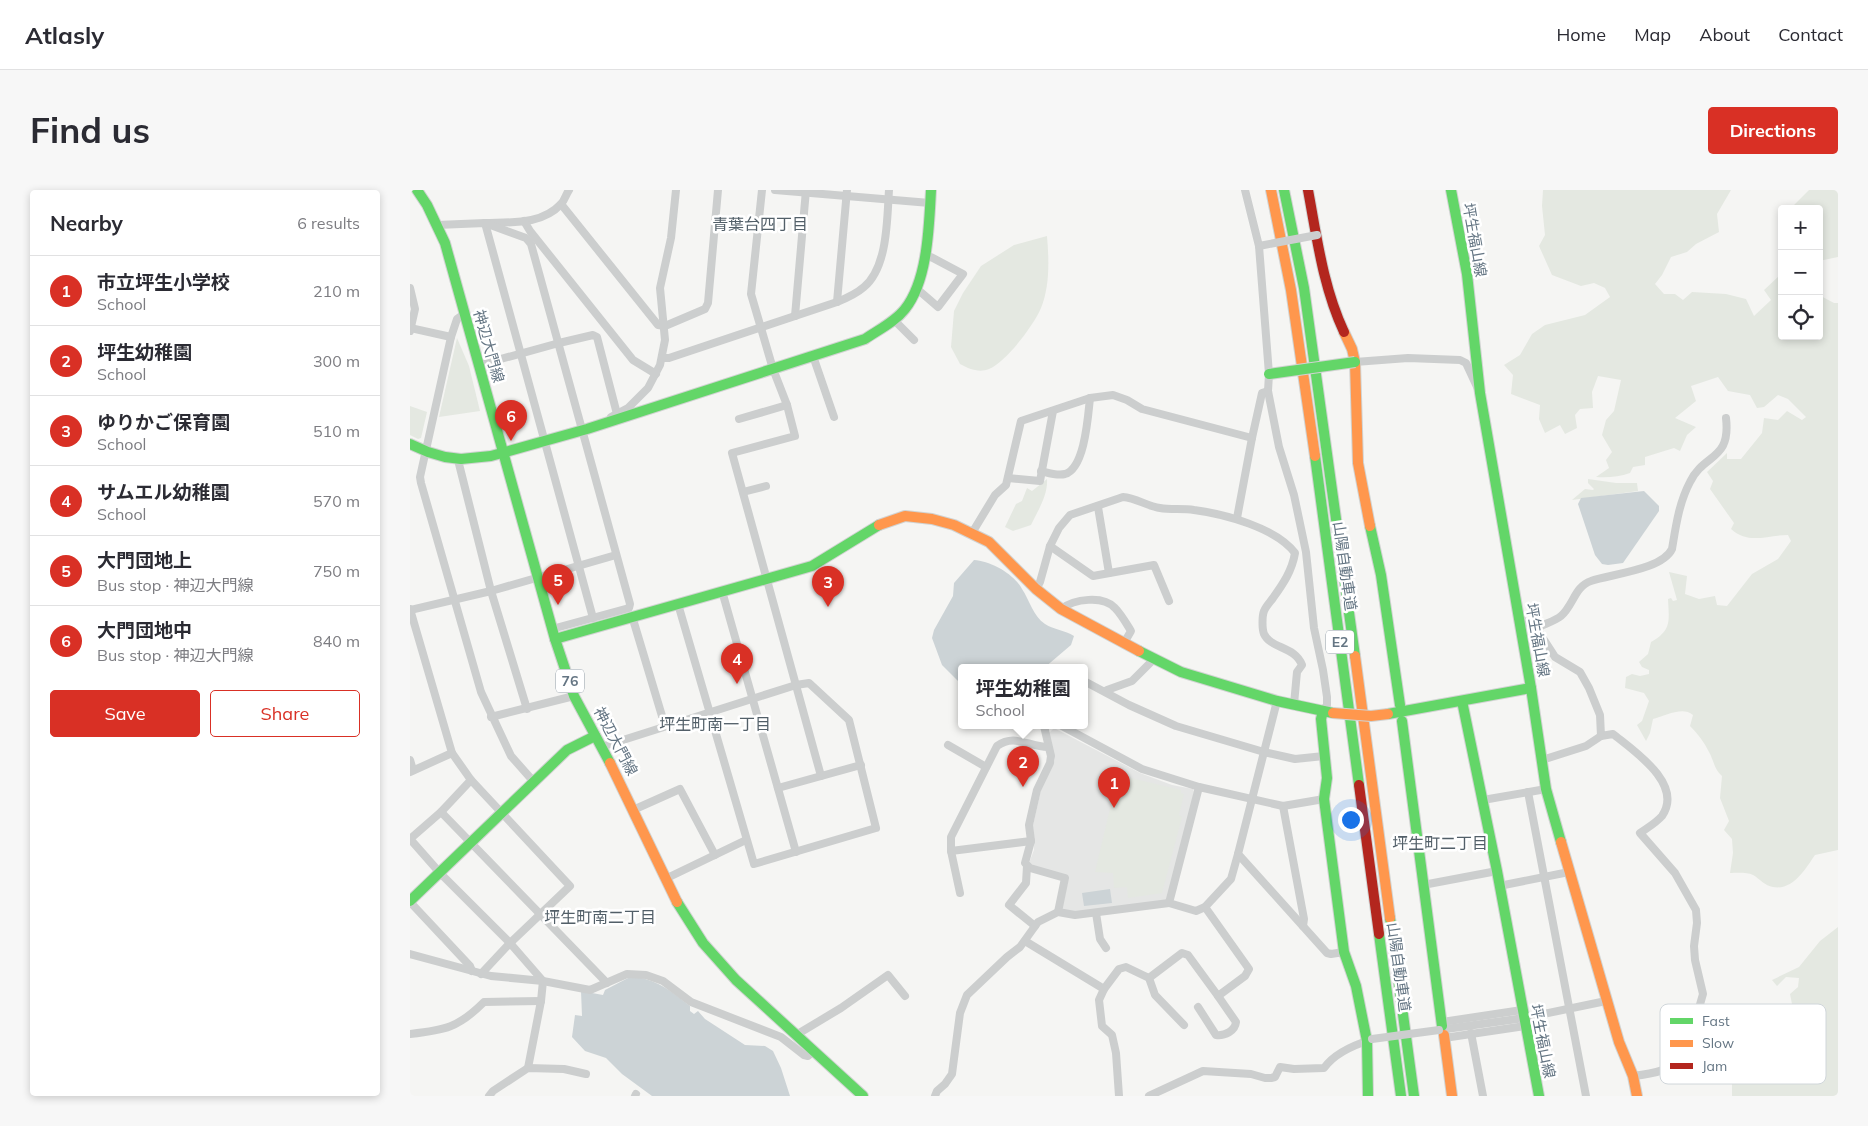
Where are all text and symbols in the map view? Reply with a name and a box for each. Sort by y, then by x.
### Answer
text: Atlasly [25,20,104,50]
text: Home [1556,23,1606,46]
text: Map [1634,23,1671,46]
text: About [1699,23,1750,46]
text: Contact [1778,23,1843,46]
button: Directions [1708,107,1838,154]
text: Find us [30,108,150,152]
street label: 坪生福山線 [1459,201,1491,279]
map controls [1778,205,1823,340]
button: + [1778,205,1823,250]
text: Nearby [50,210,123,236]
text: 6 results [297,213,360,233]
district label: 青葉台四丁目 [712,214,808,234]
button: − [1778,250,1823,295]
text: 市立坪生小学校 [97,270,230,294]
text: 1 [61,281,71,301]
text: 210 m [313,281,360,301]
text: School [97,294,146,314]
button: locate [1778,295,1823,340]
street label: 神辺大門線 [470,307,508,385]
text: 坪生幼稚園 [97,340,192,364]
text: 2 [61,351,71,371]
text: 300 m [313,351,360,371]
text: School [97,364,146,384]
pin: 6 [495,400,527,441]
text: ゆりかご保育園 [97,410,230,434]
text: 3 [61,421,71,441]
text: 510 m [313,421,360,441]
text: School [97,434,146,454]
text: サムエル幼稚園 [97,480,230,504]
text: 4 [61,491,71,511]
text: 570 m [313,491,360,511]
text: School [97,504,146,524]
street label: 山陽自動車道 [1329,520,1361,612]
text: 大門団地上 [97,548,192,572]
text: 5 [61,561,71,581]
text: 750 m [313,561,360,581]
pin: 5 [542,564,574,605]
pin: 3 [812,566,844,607]
text: Bus stop · 神辺大門線 [97,575,253,595]
street label: 坪生福山線 [1522,601,1554,679]
text: 大門団地中 [97,618,192,642]
text: 6 [61,631,71,651]
text: 840 m [313,631,360,651]
road number: E2 [1326,631,1354,654]
pin: 4 [721,643,753,684]
text: Bus stop · 神辺大門線 [97,645,253,665]
popup [958,664,1088,729]
road number: 76 [556,670,584,692]
text: 坪生幼稚園 [975,676,1071,700]
button: Save [50,690,200,737]
button: Share [210,690,360,737]
text: School [975,700,1025,720]
street label: 神辺大門線 [590,703,642,779]
district label: 坪生町南一丁目 [659,714,771,734]
pin: 2 [1007,746,1039,787]
pin: 1 [1098,767,1130,808]
your location [1338,807,1364,833]
district label: 坪生町二丁目 [1392,833,1488,853]
district label: 坪生町南二丁目 [544,907,656,927]
street label: 山陽自動車道 [1383,921,1415,1013]
street label: 坪生福山線 [1527,1002,1559,1080]
legend [1660,1004,1826,1084]
text: Fast [1702,1012,1730,1030]
text: Slow [1702,1034,1734,1052]
text: Jam [1702,1057,1727,1075]

